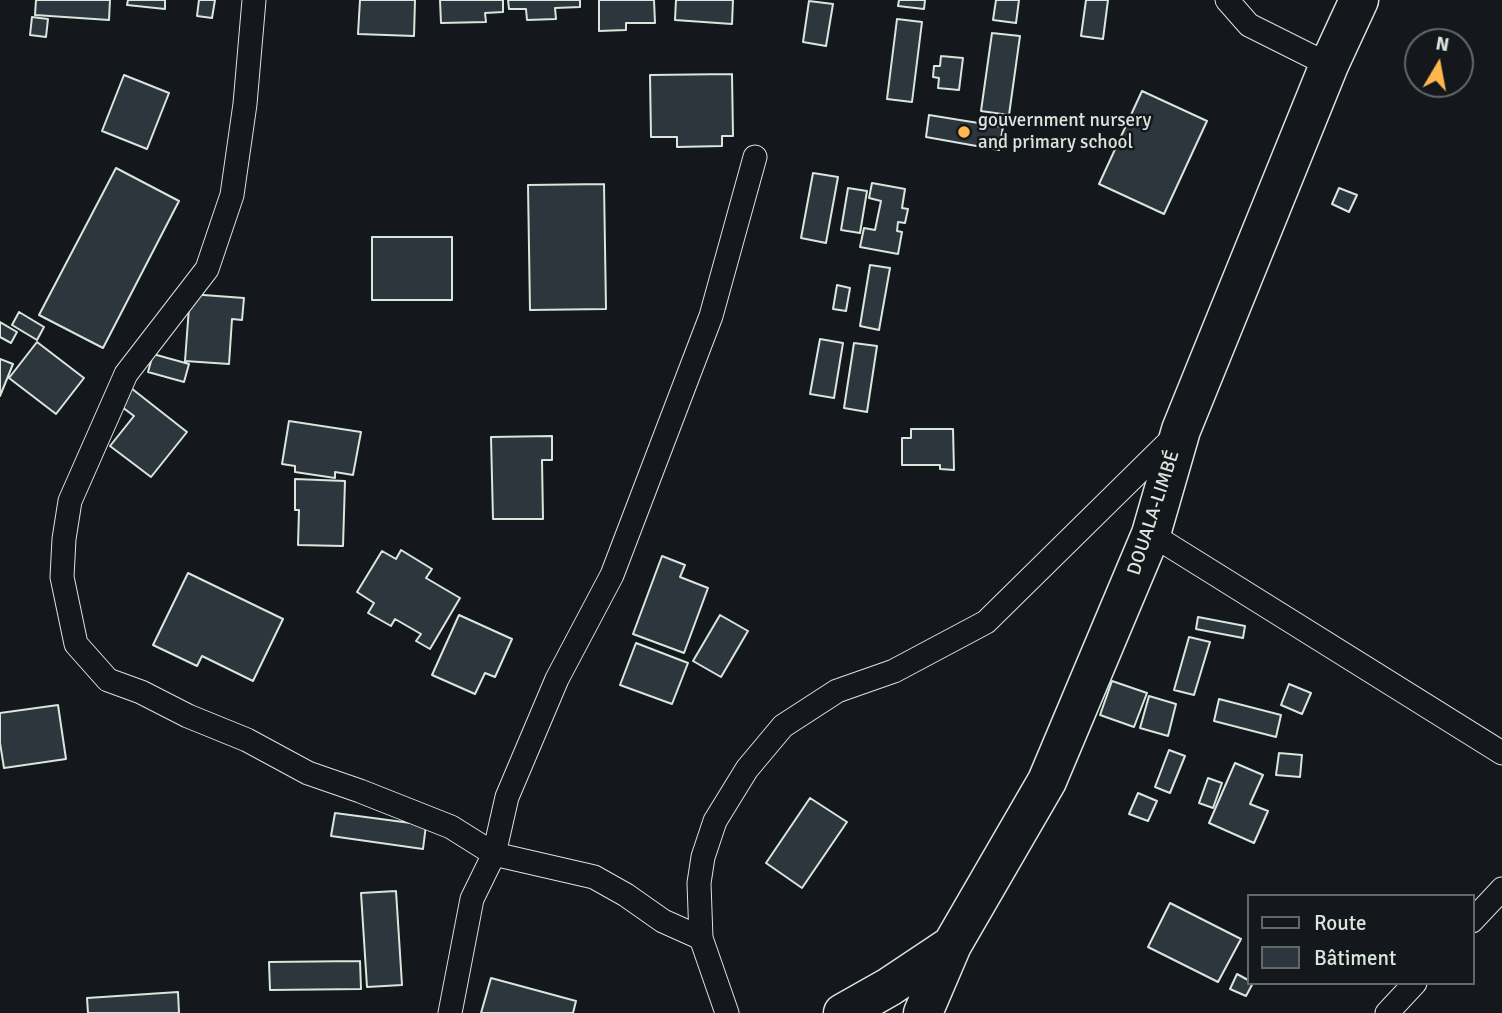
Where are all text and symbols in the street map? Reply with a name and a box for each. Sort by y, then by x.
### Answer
north arrow [1404,28,1474,98]
text: N [1434,31,1451,57]
place label: gouvernment nursery and primary school [978,110,1151,154]
marker: gouvernment nursery and primary school [956,124,972,140]
street label: DOUALA-LIMBÉ [1123,448,1185,578]
legend [1246,894,1474,985]
text: Route [1314,910,1366,936]
text: Bâtiment [1314,945,1396,971]

